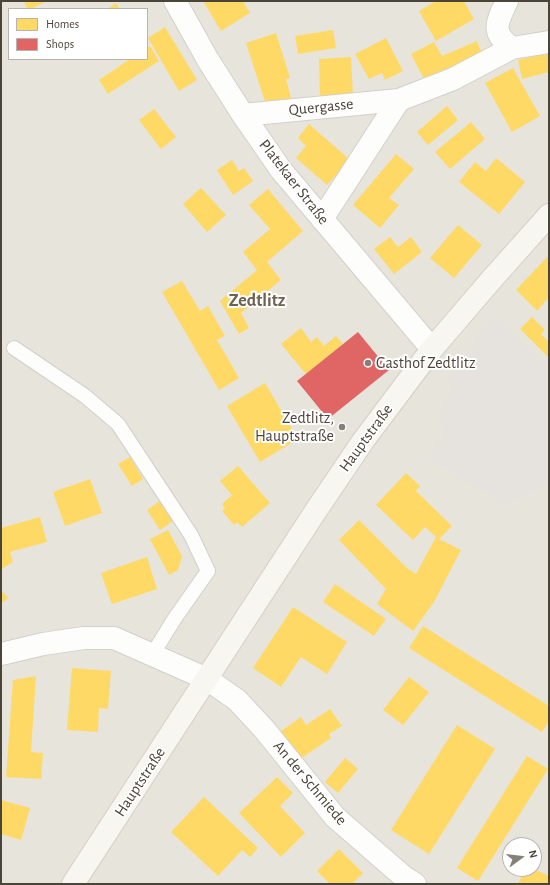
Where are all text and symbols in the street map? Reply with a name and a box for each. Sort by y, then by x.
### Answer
legend [8,8,148,60]
text: Homes [46,18,79,30]
text: Shops [46,38,74,50]
street label: Quergasse [288,94,354,120]
street label: Platekaer Straße [255,136,333,228]
district label: Zedtlitz [229,290,285,312]
place label: Gasthof Zedtlitz [376,353,476,373]
marker: Gasthof Zedtlitz [363,358,373,368]
street label: Hauptstraße [335,400,397,476]
place label: Zedtlitz, Hauptstraße [255,408,334,446]
marker: Zedtlitz, Hauptstraße [337,422,347,432]
street label: An der Schmiede [269,737,351,829]
street label: Hauptstraße [110,744,170,820]
north arrow [502,837,542,877]
text: N [527,849,539,859]

